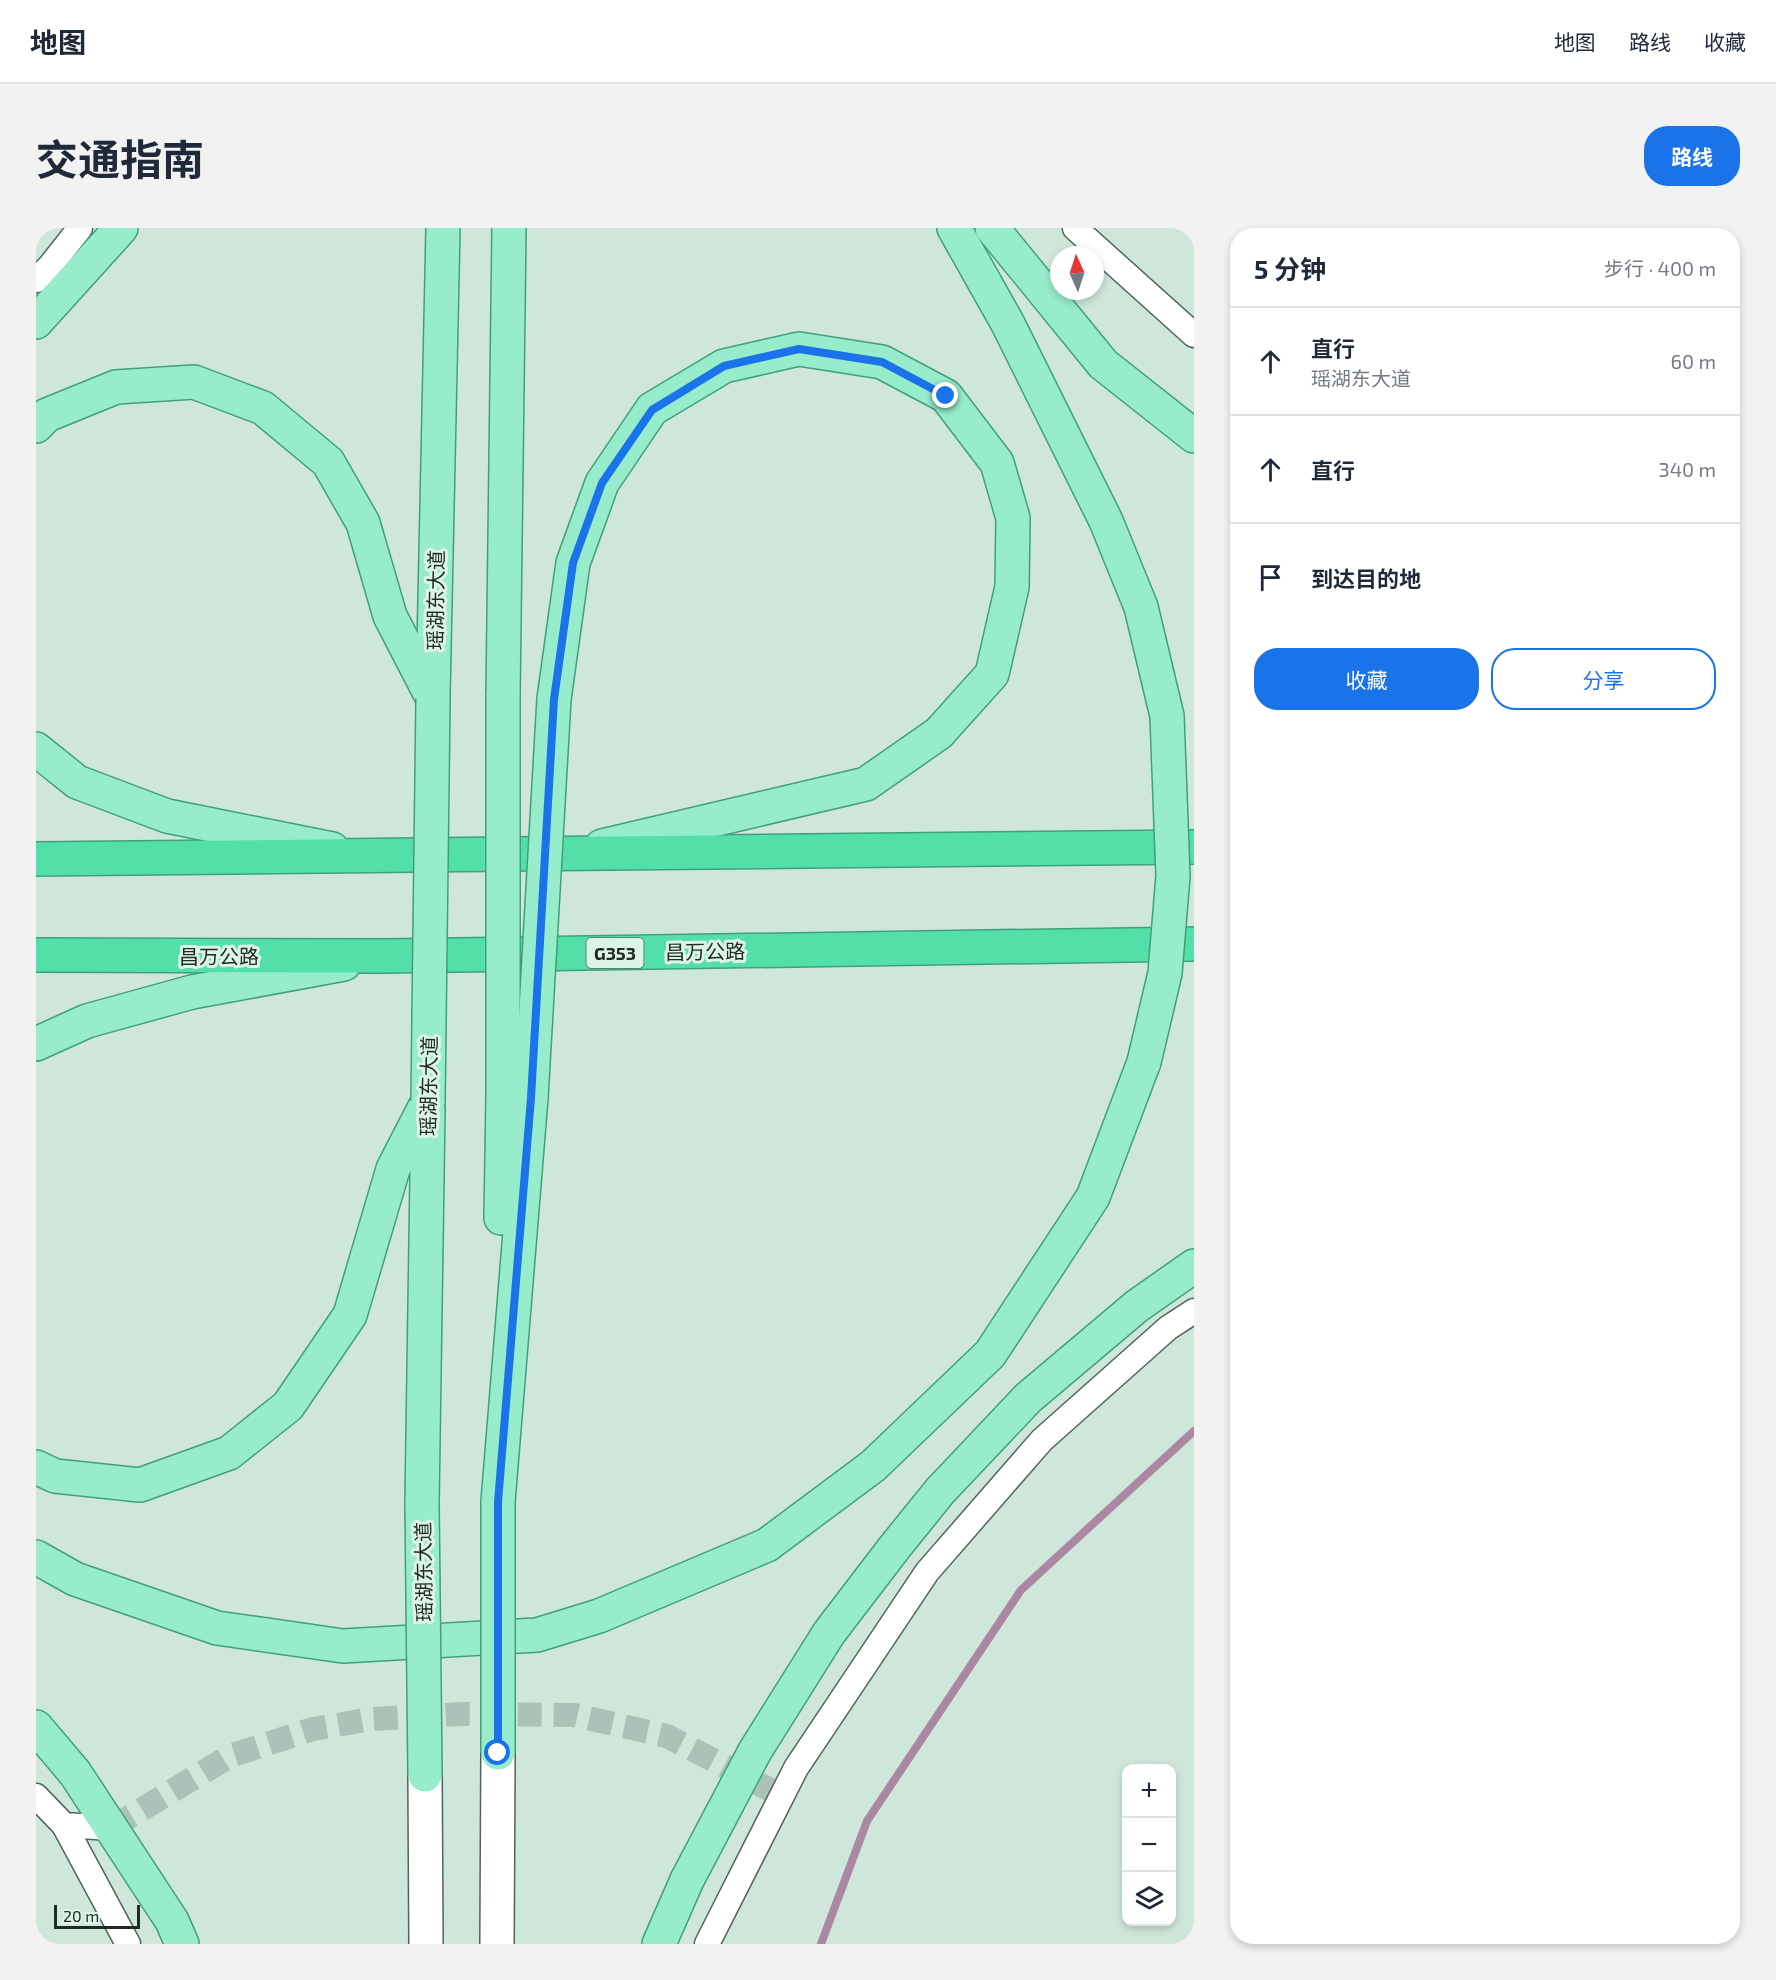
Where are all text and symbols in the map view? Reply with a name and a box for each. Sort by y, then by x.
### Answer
text: 地图 [30,25,86,59]
text: 地图 [1554,29,1596,54]
text: 路线 [1629,29,1671,54]
text: 收藏 [1704,29,1746,54]
button: 路线 [1644,126,1740,186]
text: 交通指南 [36,133,204,183]
north arrow [1050,246,1104,300]
text: 5 分钟 [1254,253,1326,284]
text: 步行 · 400 m [1604,256,1716,280]
text: 直行 [1311,335,1355,361]
icon: ahead [1254,345,1287,378]
text: 60 m [1671,349,1716,373]
text: 瑶湖东大道 [1311,366,1411,390]
route end [932,382,958,408]
icon: ahead [1254,453,1287,486]
text: 直行 [1311,457,1355,483]
text: 340 m [1659,457,1716,481]
street label: 瑶湖东大道 [422,550,448,650]
icon: arrive [1254,561,1287,594]
text: 到达目的地 [1311,565,1421,591]
button: 收藏 [1254,648,1479,710]
button: 分享 [1491,648,1716,710]
road number: G353 [586,938,644,968]
street label: 昌万公路 [665,938,745,964]
street label: 昌万公路 [179,944,259,968]
street label: 瑶湖东大道 [415,1036,441,1136]
street label: 瑶湖东大道 [410,1522,436,1622]
route start [484,1739,510,1765]
map controls [1122,1764,1176,1926]
button: + [1122,1764,1176,1818]
button: − [1122,1818,1176,1872]
button: layers [1122,1872,1176,1926]
scale bar [54,1902,140,1930]
text: 20 m [63,1906,99,1925]

